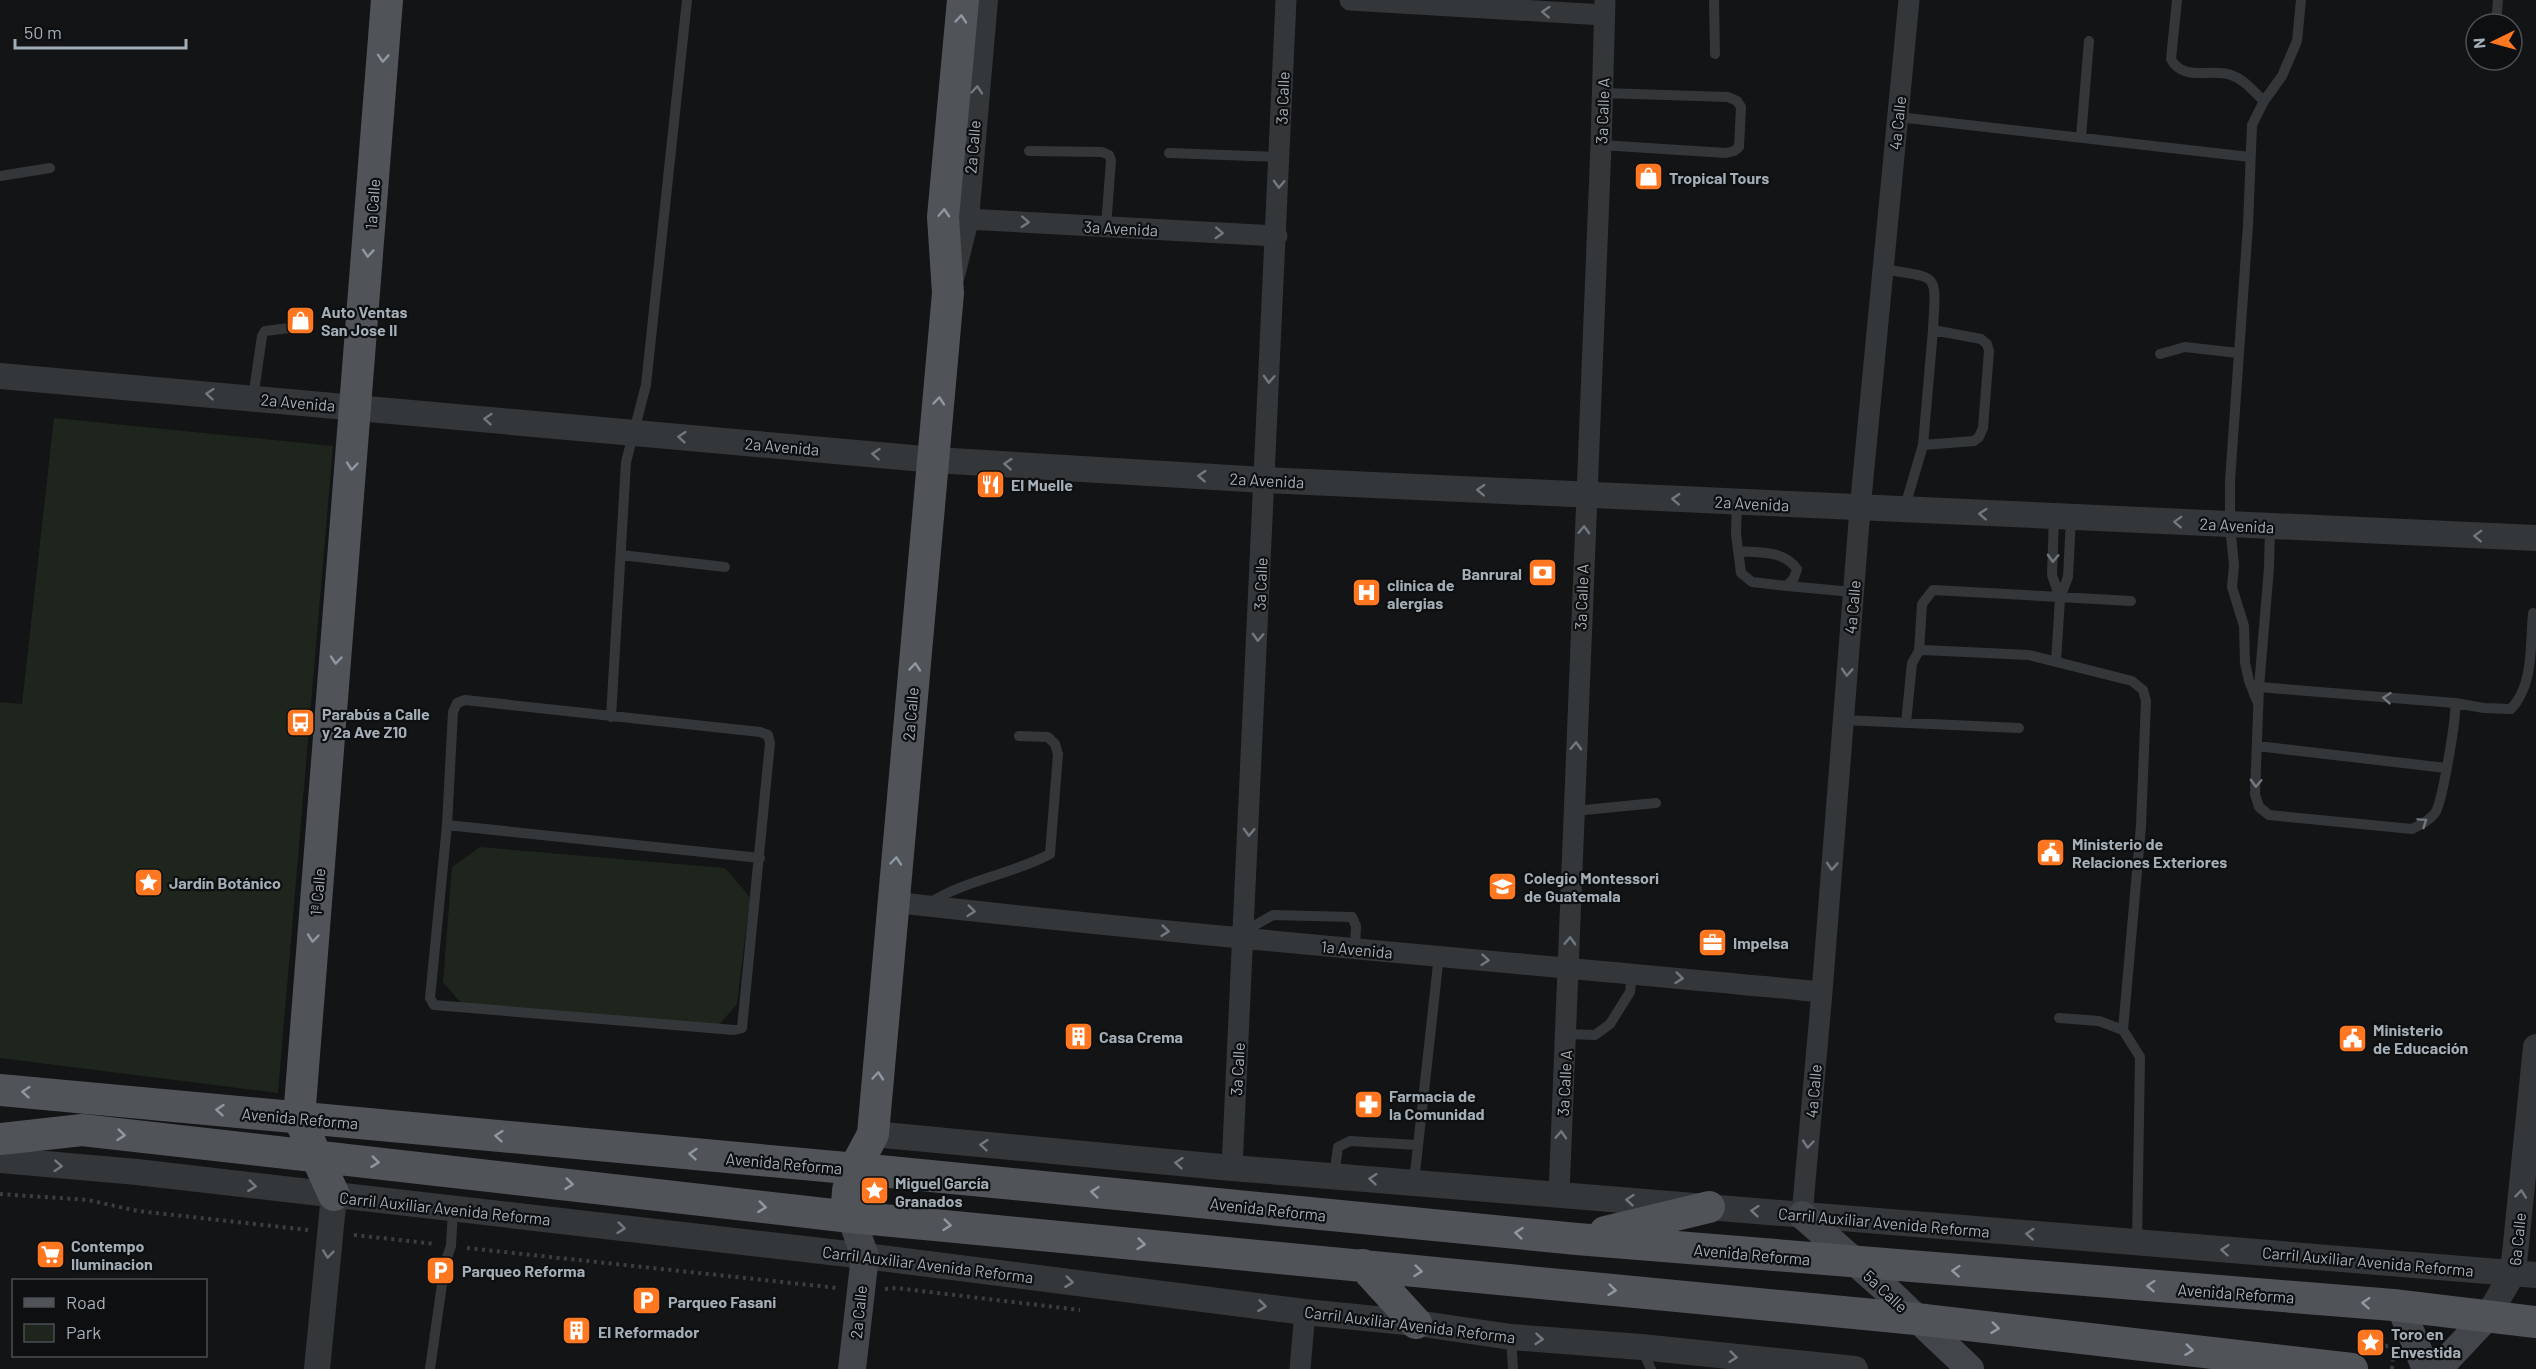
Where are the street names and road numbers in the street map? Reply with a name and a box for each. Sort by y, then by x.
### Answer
street label: 3a Calle [1272,71,1292,125]
street label: 3a Calle A [1591,77,1613,144]
street label: 4a Calle [1885,95,1909,151]
street label: 2a Calle [960,119,984,175]
street label: 1a Calle [361,178,383,230]
street label: 3a Avenida [1083,217,1159,239]
street label: 2a Avenida [260,389,336,415]
street label: 2a Avenida [744,433,820,459]
street label: 2a Avenida [1229,469,1305,491]
street label: 2a Avenida [1714,492,1790,514]
street label: 2a Avenida [2199,514,2275,536]
street label: 3a Calle [1250,557,1270,611]
street label: 3a Calle A [1570,563,1592,630]
street label: 4a Calle [1840,579,1864,635]
street label: 2a Calle [898,686,922,742]
street label: 1ª Calle [305,867,329,917]
street label: 1a Avenida [1320,936,1394,962]
street label: 3a Calle [1226,1042,1248,1096]
street label: 3a Calle A [1553,1049,1575,1117]
street label: 4a Calle [1801,1063,1825,1119]
street label: Avenida Reforma [241,1103,359,1133]
street label: Avenida Reforma [725,1148,843,1178]
street label: Carril Auxiliar Avenida Reforma [338,1187,552,1229]
street label: Avenida Reforma [1209,1193,1327,1225]
street label: Carril Auxiliar Avenida Reforma [1777,1203,1991,1241]
street label: 6a Calle [2505,1212,2529,1266]
street label: Avenida Reforma [1693,1239,1811,1269]
street label: Carril Auxiliar Avenida Reforma [821,1242,1035,1286]
street label: Carril Auxiliar Avenida Reforma [2261,1242,2475,1280]
street label: 5a Calle [1860,1266,1912,1316]
street label: Avenida Reforma [2177,1279,2295,1307]
street label: 2a Calle [846,1284,870,1340]
street label: Carril Auxiliar Avenida Reforma [1303,1302,1517,1346]

